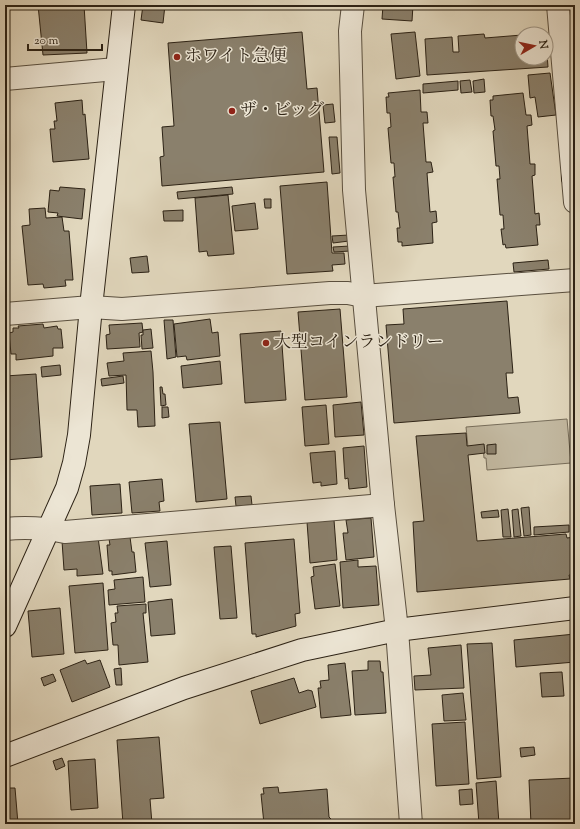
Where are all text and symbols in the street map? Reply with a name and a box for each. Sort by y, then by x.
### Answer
scale bar [28,26,102,52]
north arrow [514,26,554,66]
text: 20 m [34,32,59,50]
text: N [534,38,552,50]
place label: ホワイト急便 [185,45,287,69]
marker: ホワイト急便 [172,52,182,62]
place label: ザ・ビッグ [240,99,324,123]
marker: ザ・ビッグ [227,106,237,116]
place label: 大型コインランドリー [274,331,444,355]
marker: 大型コインランドリー [261,338,271,348]

